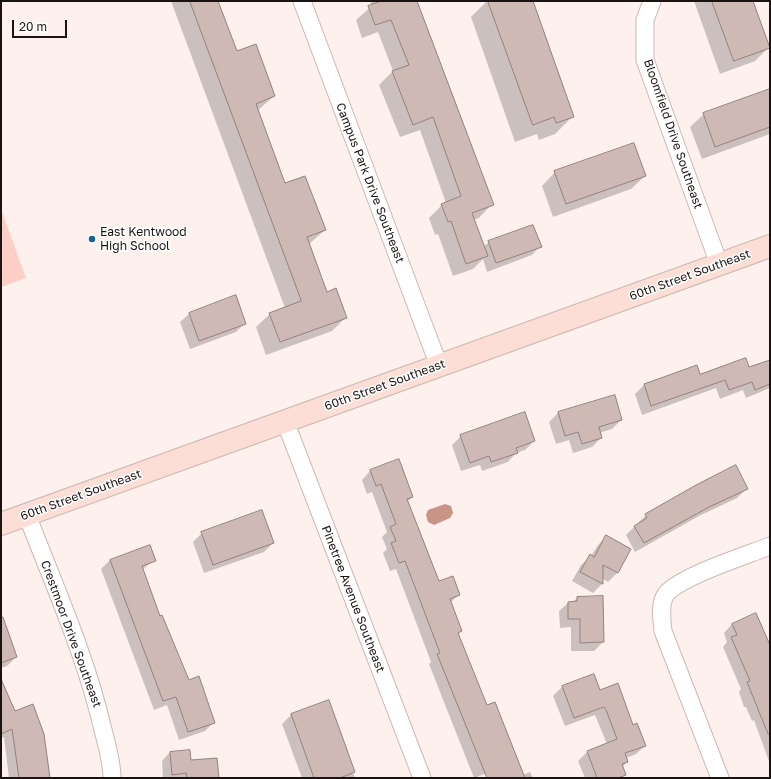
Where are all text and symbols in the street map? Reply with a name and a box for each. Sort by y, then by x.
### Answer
scale bar [14,12,69,38]
text: 20 m [19,19,47,34]
street label: Bloomfield Drive Southeast [641,57,705,211]
street label: Campus Park Drive Southeast [333,101,407,265]
place label: East Kentwood High School [100,225,187,253]
marker: East Kentwood High School [87,234,97,244]
street label: 60th Street Southeast [628,246,752,304]
street label: 60th Street Southeast [323,356,447,414]
street label: 60th Street Southeast [19,466,143,524]
street label: Pinetree Avenue Southeast [318,523,388,675]
street label: Crestmoor Drive Southeast [38,558,104,710]

